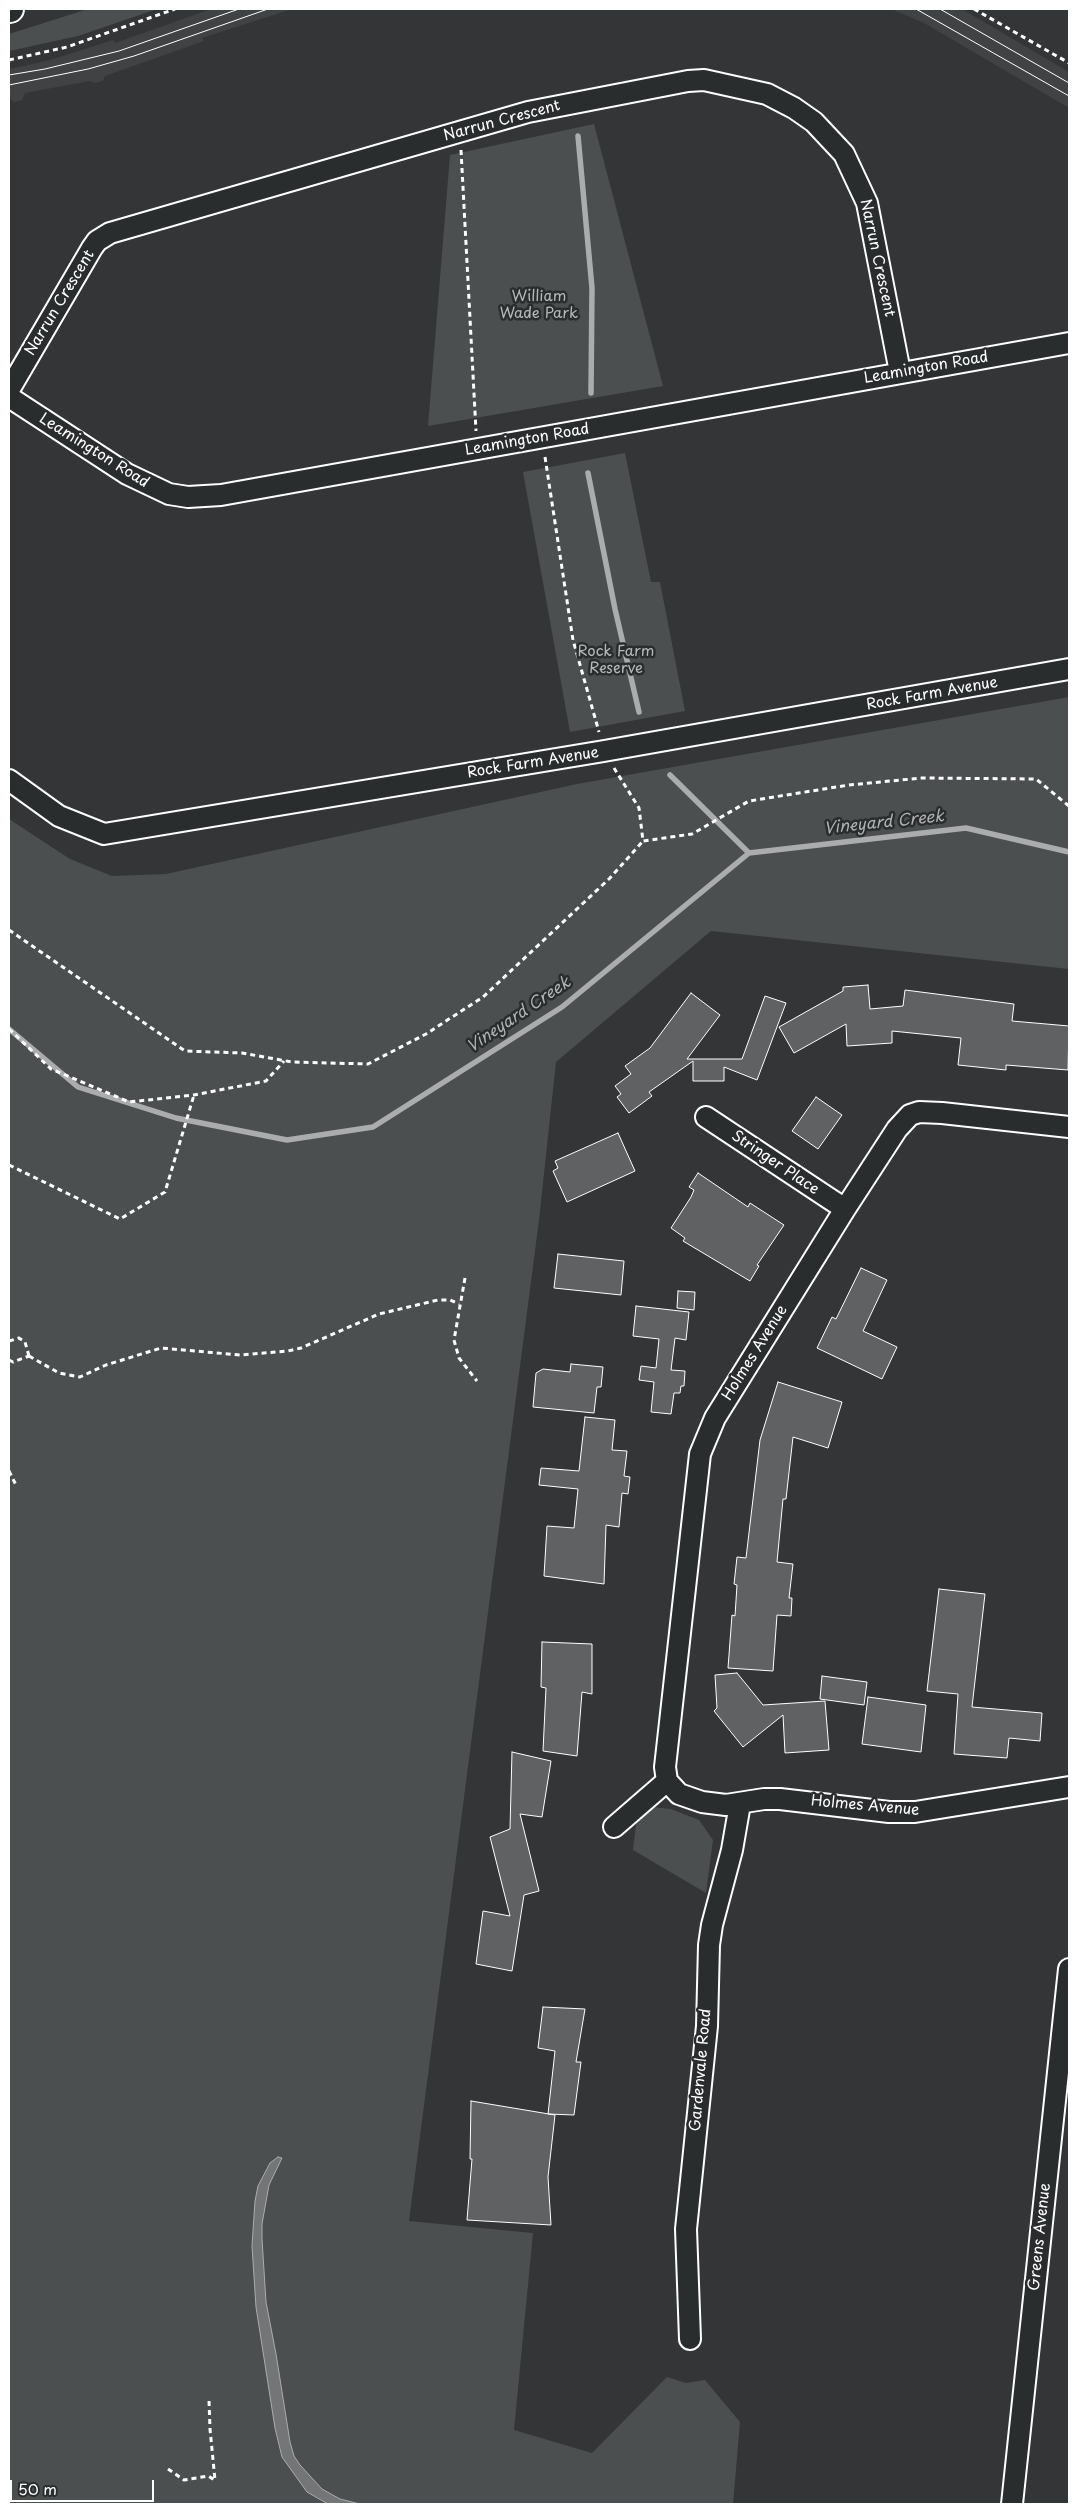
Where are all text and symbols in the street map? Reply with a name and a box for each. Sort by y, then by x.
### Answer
street label: Narrun Crescent [442,97,562,145]
street label: Narrun Crescent [856,197,898,319]
street label: Narrun Crescent [21,247,99,359]
park label: William Wade Park [500,288,578,323]
street label: Leamington Road [862,348,990,388]
street label: Leamington Road [36,410,152,492]
street label: Leamington Road [463,420,591,460]
park label: Rock Farm Reserve [578,643,654,678]
street label: Rock Farm Avenue [865,674,999,714]
street label: Rock Farm Avenue [466,744,600,782]
water label: Vineyard Creek [823,807,945,839]
water label: Vineyard Creek [464,973,574,1057]
street label: Stringer Place [728,1127,822,1199]
street label: Holmes Avenue [719,1302,791,1404]
street label: Holmes Avenue [810,1792,920,1820]
street label: Gardenvale Road [687,2008,715,2132]
street label: Greens Avenue [1025,2182,1055,2292]
scale bar [12,2470,156,2502]
text: 50 m [18,2477,57,2500]

